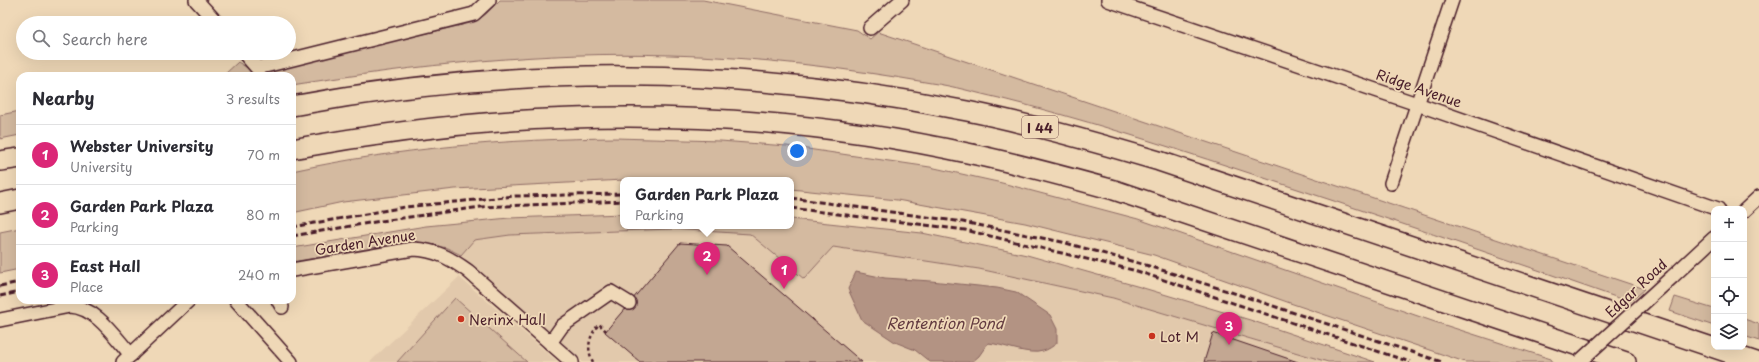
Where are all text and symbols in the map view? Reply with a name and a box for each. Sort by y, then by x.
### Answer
search box [16,16,296,60]
icon: search [30,27,52,49]
text: Search here [62,27,148,50]
street label: Ridge Avenue [1373,64,1465,113]
text: Nearby [32,85,94,111]
text: 3 results [226,89,280,108]
road number: I 44 [1022,116,1058,138]
text: Webster University [70,134,214,157]
your location [787,141,807,161]
text: 1 [42,145,48,164]
text: 70 m [247,145,280,164]
text: University [70,157,132,176]
popup [620,177,794,229]
text: Garden Park Plaza [635,182,779,205]
text: Garden Park Plaza [70,194,214,217]
text: 2 [40,205,50,224]
text: 80 m [246,205,280,224]
text: Parking [635,205,684,224]
map controls [1711,206,1747,350]
button: + [1711,206,1747,242]
text: Parking [70,217,119,236]
street label: Garden Avenue [313,224,417,260]
pin: 2 [694,242,720,275]
button: − [1711,242,1747,278]
text: East Hall [70,254,140,277]
street label: Edgar Road [1600,254,1672,322]
pin: 1 [771,256,797,289]
text: 3 [41,265,49,284]
text: 240 m [238,265,280,284]
text: Place [70,277,103,296]
button: locate [1711,278,1747,314]
place label: Nerinx Hall [469,309,546,330]
water label: Rentention Pond [886,311,1006,334]
pin: 3 [1216,312,1242,345]
marker: Nerinx Hall [456,314,466,324]
button: layers [1711,314,1747,350]
place label: Lot M [1160,326,1199,347]
marker: Lot M [1147,331,1157,341]

